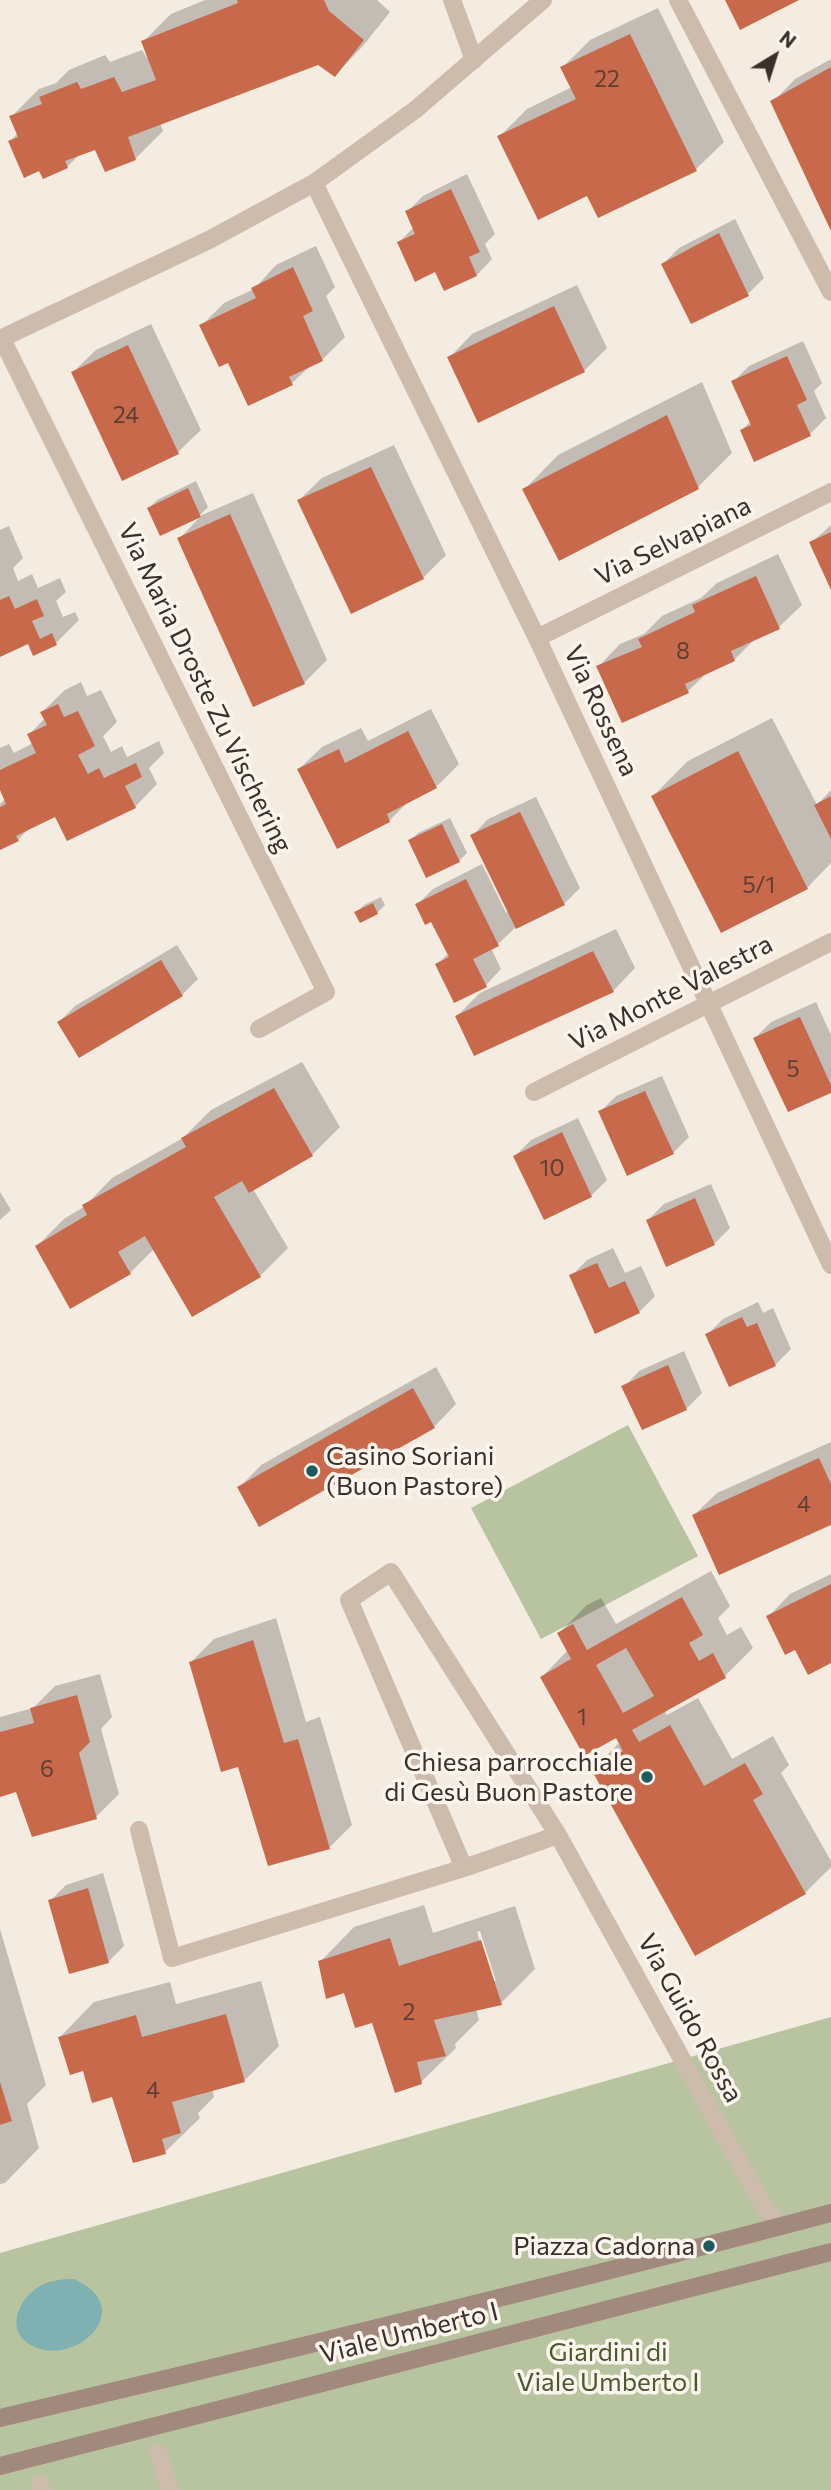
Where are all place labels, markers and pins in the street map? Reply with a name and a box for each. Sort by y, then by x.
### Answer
place label: Casino Soriani (Buon Pastore) [326,1440,503,1502]
marker: Casino Soriani (Buon Pastore) [304,1463,320,1479]
place label: Chiesa parrocchiale di Gesù Buon Pastore [384,1746,633,1808]
marker: Chiesa parrocchiale di Gesù Buon Pastore [639,1769,655,1785]
place label: Piazza Cadorna [513,2230,695,2262]
marker: Piazza Cadorna [701,2238,717,2254]

